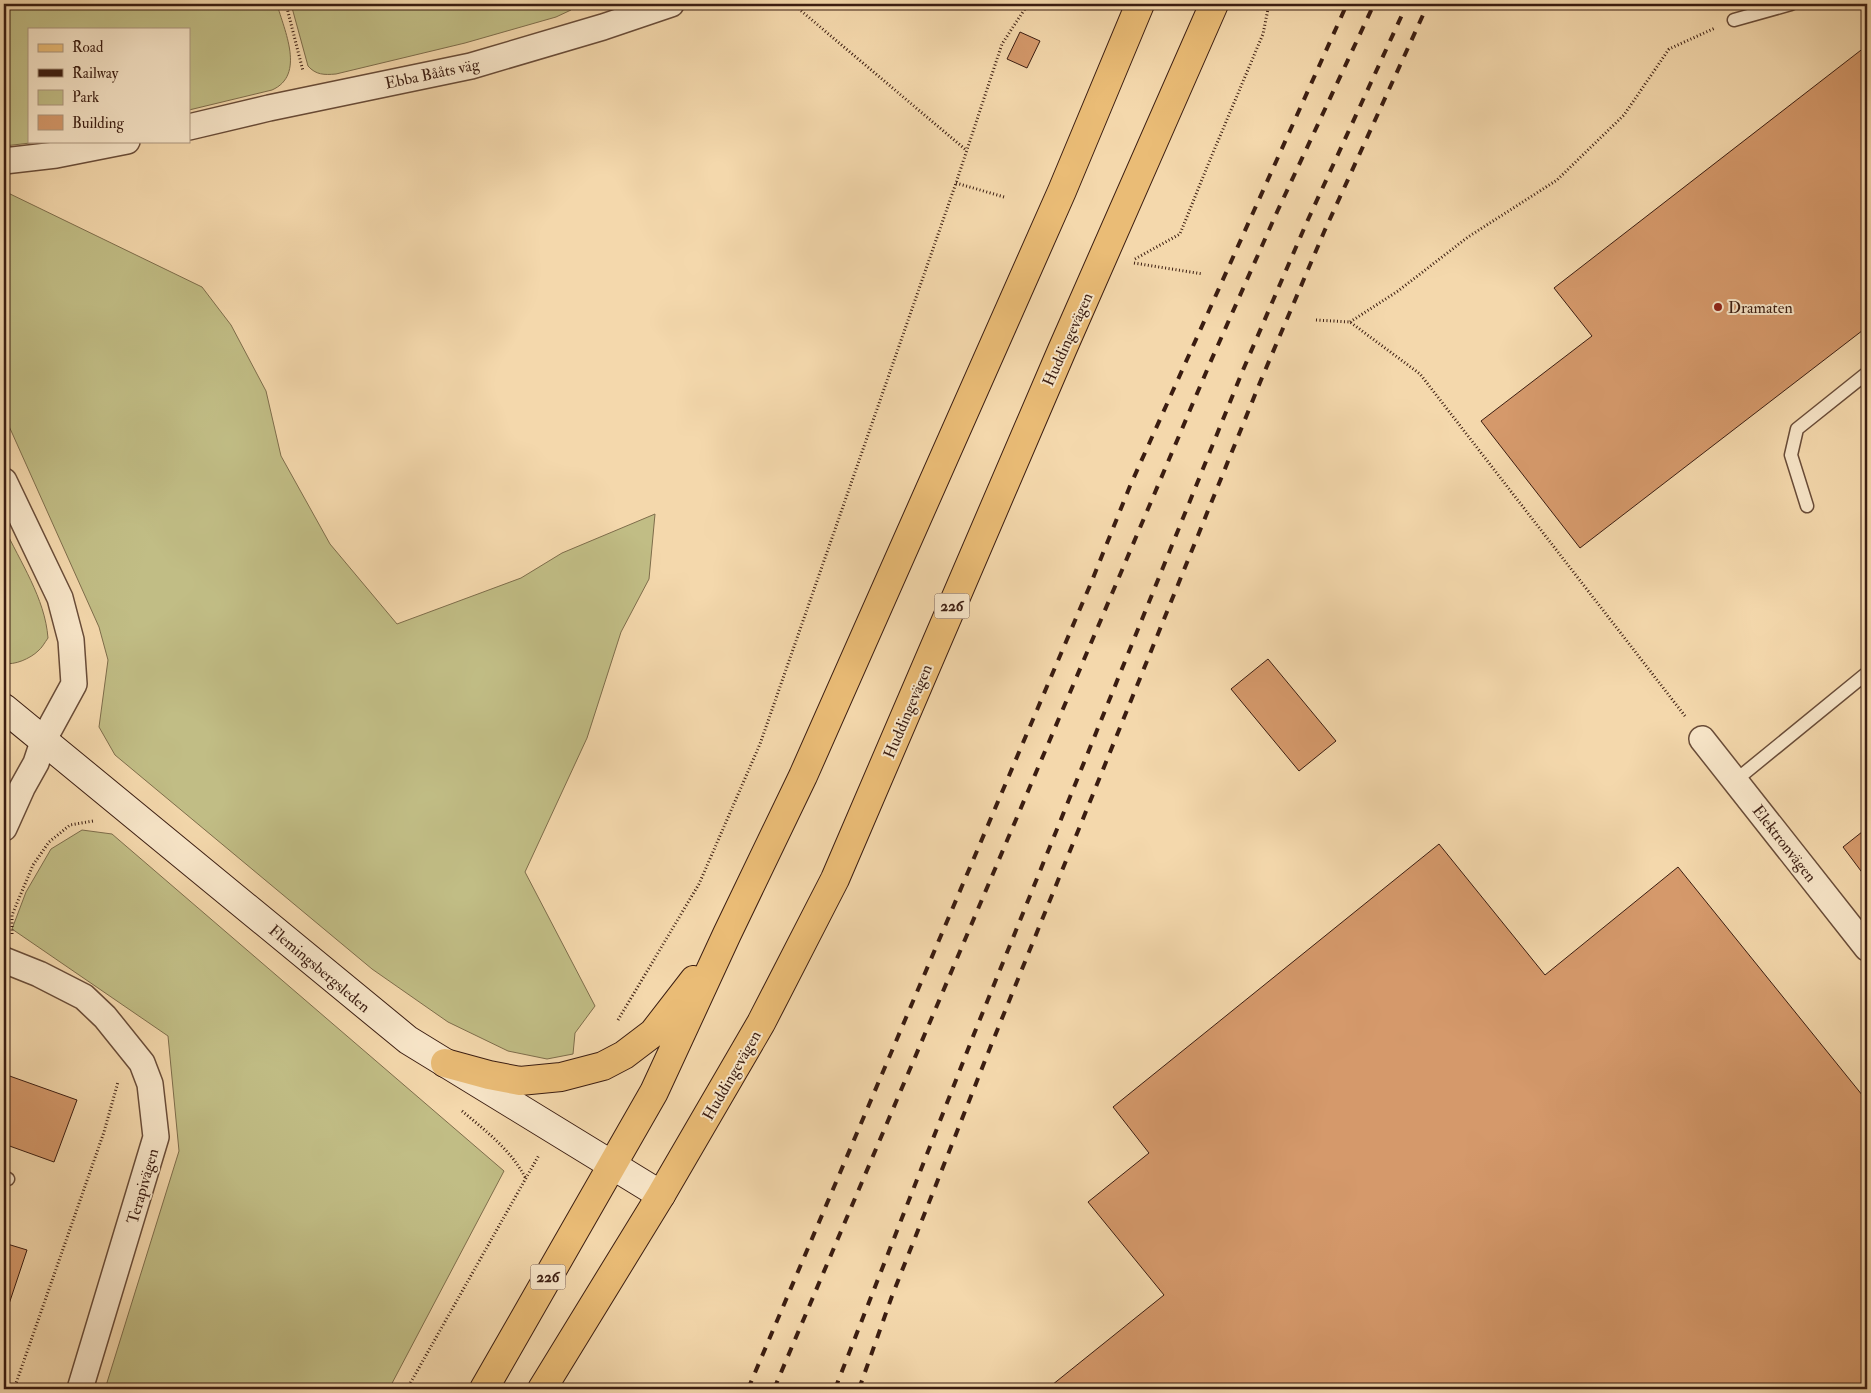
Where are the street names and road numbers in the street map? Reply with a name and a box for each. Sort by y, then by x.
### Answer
street label: Ebba Bååts väg [383,54,482,94]
street label: Huddingevägen [1038,290,1097,389]
road number: 226 [934,594,970,618]
street label: Huddingevägen [879,661,937,761]
street label: Elektronvägen [1748,801,1821,886]
street label: Flemingsbergsleden [265,920,374,1017]
street label: Huddingevägen [698,1027,766,1124]
street label: Terapivägen [123,1146,164,1227]
road number: 226 [530,1264,566,1290]

